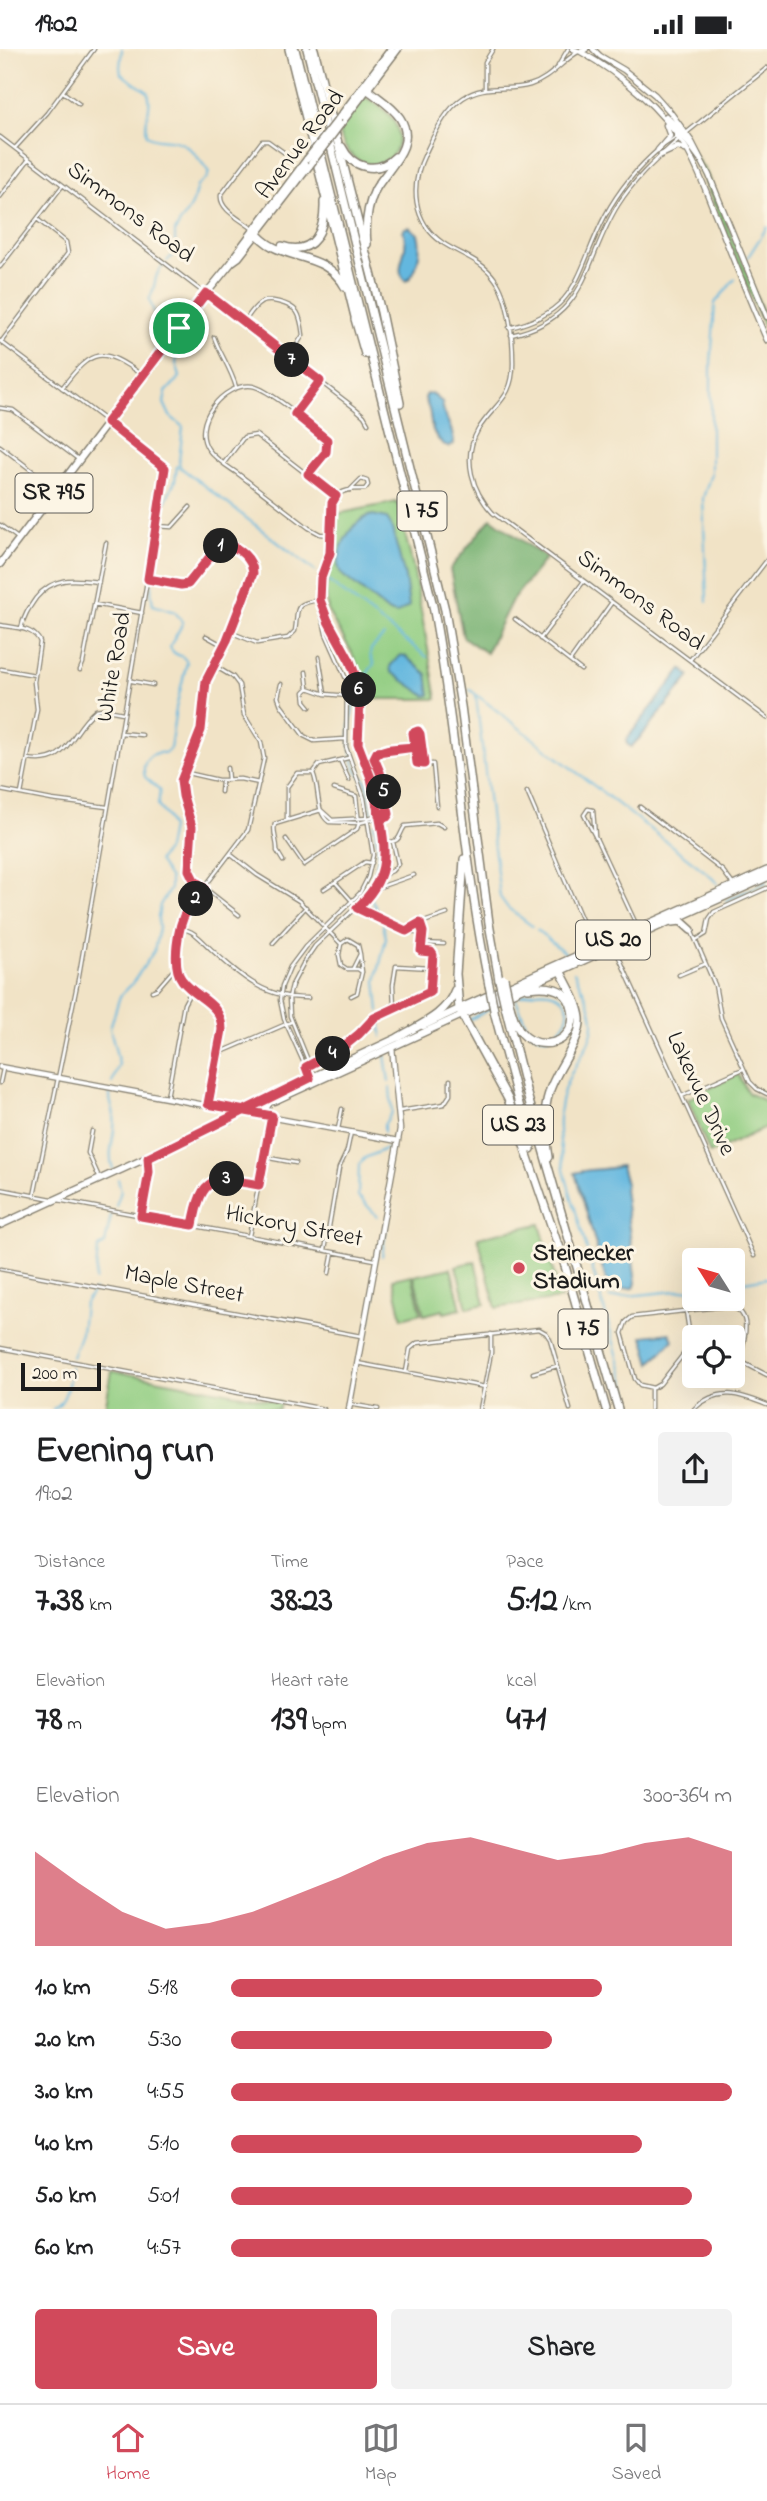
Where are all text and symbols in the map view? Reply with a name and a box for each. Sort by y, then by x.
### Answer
text: 19:02 [35,6,77,44]
street label: Avenue Road [248,82,354,207]
street label: Simmons Road [59,153,202,273]
pin [149,298,209,358]
icon: arrive [160,309,198,347]
pin: 7 [274,343,310,377]
text: 7 [288,346,295,373]
road number: SR 795 [16,473,92,513]
road number: I 75 [398,491,446,531]
pin: 1 [204,529,238,563]
text: 1 [217,532,224,559]
street label: Simmons Road [569,541,712,661]
street label: White Road [88,609,142,725]
pin: 6 [342,673,376,707]
text: 6 [354,676,363,703]
pin: 5 [366,775,402,809]
text: 5 [378,778,389,805]
pin: 2 [178,881,214,917]
text: 2 [191,885,200,912]
road number: US 20 [576,921,650,960]
street label: Lakevue Drive [656,1026,744,1162]
pin: 4 [316,1037,350,1072]
text: 4 [329,1040,336,1067]
road number: US 23 [483,1105,553,1145]
pin: 3 [210,1161,244,1197]
text: 3 [223,1165,230,1192]
street label: Hickory Street [222,1197,366,1258]
place label: Steinecker Stadium [533,1237,634,1300]
north arrow [682,1248,746,1311]
map controls [682,1248,745,1388]
street label: Maple Street [121,1256,247,1314]
marker: Steinecker Stadium [511,1260,527,1276]
road number: I 75 [558,1309,608,1349]
button: locate [682,1325,745,1388]
scale bar [21,1360,102,1392]
text: 200 m [32,1361,77,1388]
text: Evening run [35,1424,214,1480]
button: share [658,1432,732,1506]
text: 19:02 [35,1478,73,1511]
text: Distance [35,1549,105,1576]
text: Time [271,1549,308,1576]
text: Pace [506,1549,543,1576]
text: 7.38 [35,1576,84,1627]
text: 38:23 [271,1576,333,1627]
text: 5:12 [506,1576,558,1627]
text: km [84,1592,112,1619]
text: /km [558,1592,592,1619]
text: Elevation [35,1668,105,1695]
text: Heart rate [271,1668,349,1695]
text: kcal [506,1668,537,1695]
text: 78 [35,1695,63,1746]
text: 139 [271,1695,307,1746]
text: 471 [506,1695,546,1746]
text: m [63,1711,82,1738]
text: bpm [307,1711,347,1738]
text: Elevation [35,1780,120,1813]
text: 300–364 m [643,1780,732,1813]
text: 1.0 km [35,1972,91,2005]
text: 5:18 [147,1972,178,2005]
text: 2.0 km [35,2024,95,2057]
text: 5:30 [147,2024,182,2057]
text: 3.0 km [35,2076,93,2109]
text: 4:55 [147,2076,185,2109]
text: 4.0 km [35,2128,93,2161]
text: 5:10 [147,2128,179,2161]
text: 5.0 km [35,2180,96,2213]
text: 5:01 [147,2180,179,2213]
text: 6.0 km [35,2232,93,2265]
text: 4:57 [147,2232,181,2265]
button: Save [35,2309,377,2389]
button: Share [391,2309,732,2389]
tab: Home [106,2419,150,2488]
tab: Map [362,2419,400,2488]
tab: Saved [612,2419,661,2488]

